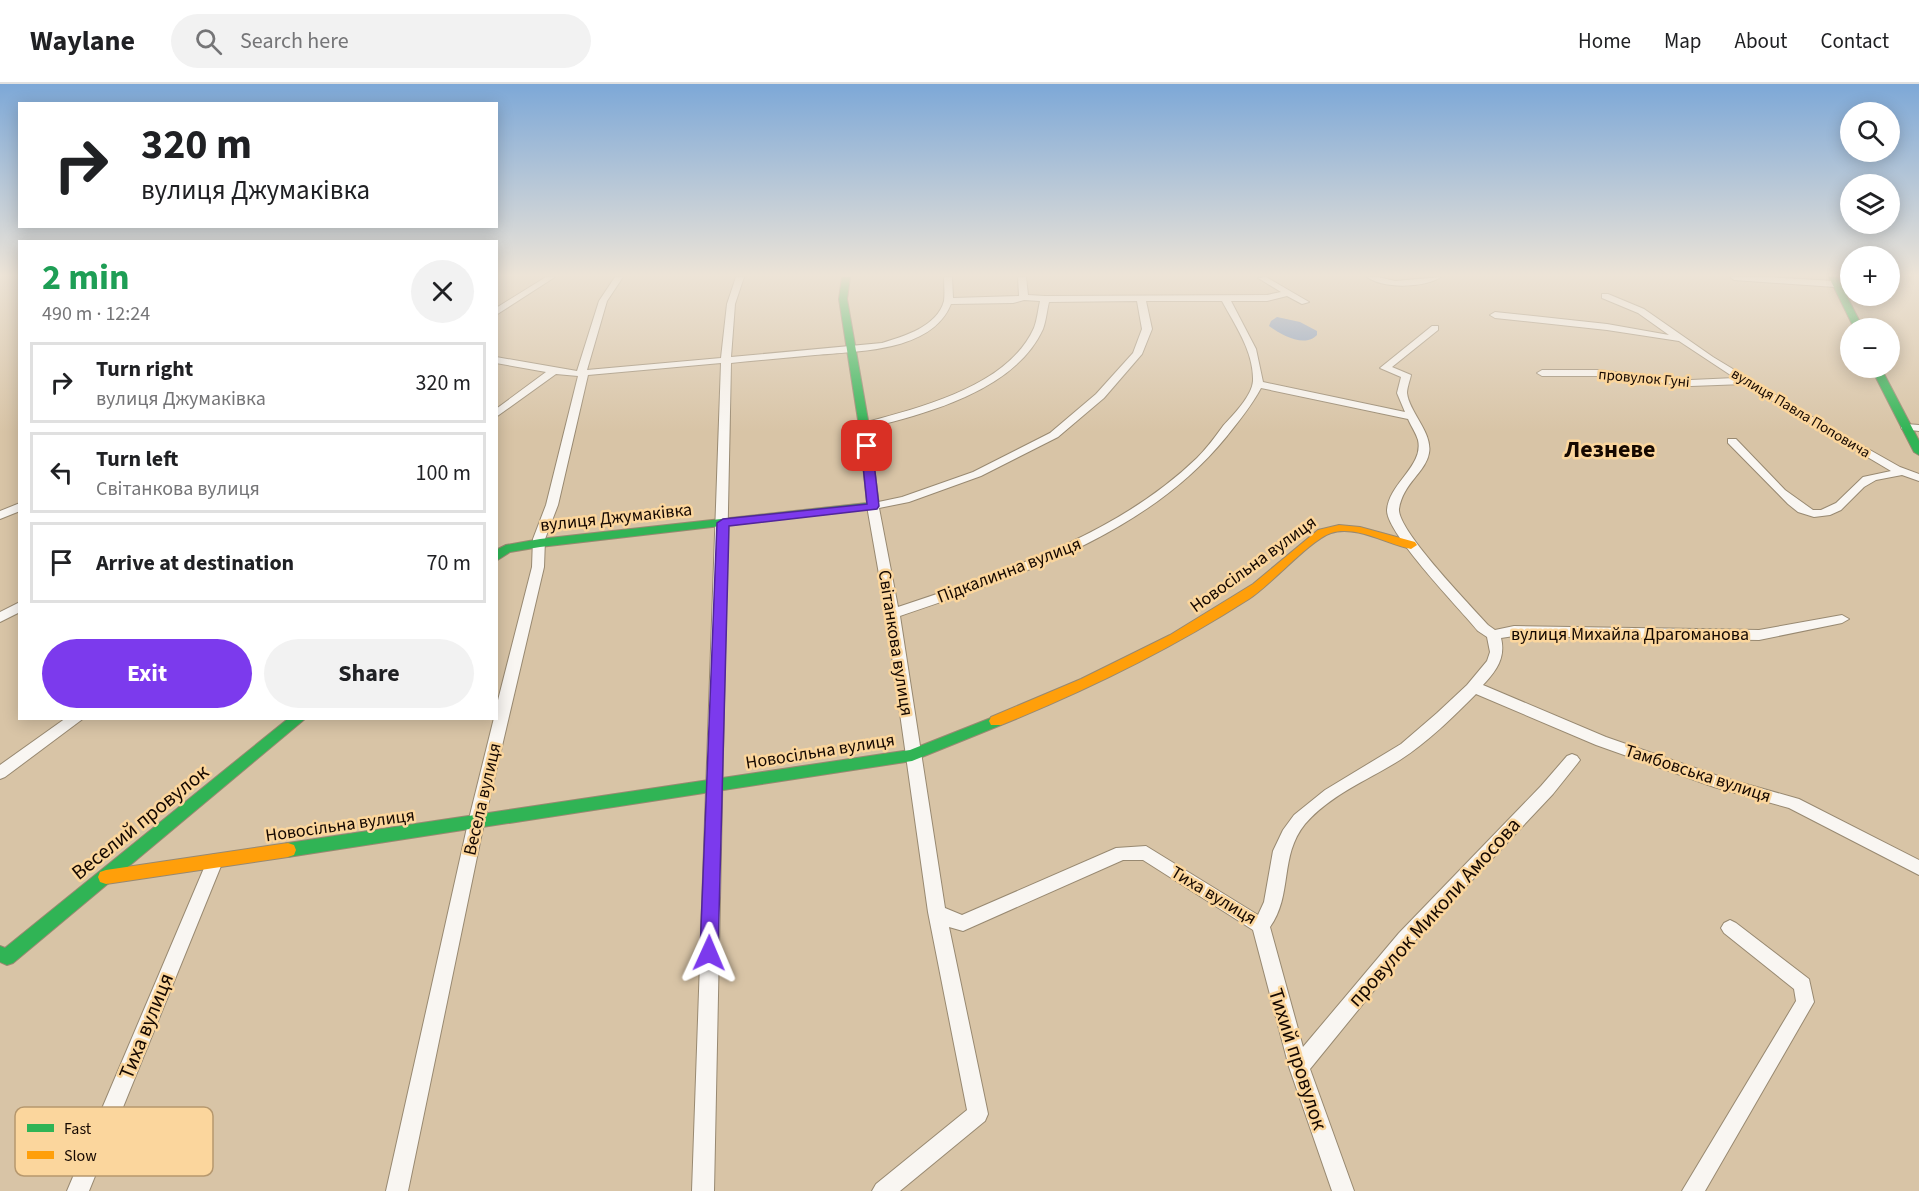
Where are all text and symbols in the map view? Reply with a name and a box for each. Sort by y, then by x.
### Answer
search box [171,14,591,68]
text: Waylane [30,21,135,61]
icon: search [192,25,225,58]
text: Search here [240,25,349,57]
text: Home [1578,26,1631,56]
text: Map [1664,26,1702,56]
text: About [1735,26,1787,56]
text: Contact [1820,26,1889,56]
map controls [1840,102,1900,378]
button: search [1840,102,1900,162]
text: 320 m [141,115,252,175]
icon: right [42,126,120,204]
text: вулиця Джумаківка [141,171,370,210]
button: layers [1840,174,1900,234]
button: + [1840,246,1900,306]
text: 2 min [42,252,130,303]
button: close [411,260,474,323]
text: 490 m · 12:24 [42,300,150,328]
button: − [1840,318,1900,378]
text: Turn right [96,353,193,385]
street label: вулиця Павла Поповича [1727,363,1874,463]
street label: провулок Гуні [1597,364,1691,393]
icon: right [45,366,78,399]
text: 320 m [416,367,471,399]
text: вулиця Джумаківка [96,385,266,413]
pin [841,420,892,471]
icon: arrive [850,429,883,462]
district label: Лезневе [1563,432,1656,467]
text: Turn left [96,443,178,475]
icon: left [45,456,78,489]
text: 100 m [416,457,471,489]
text: Світанкова вулиця [96,475,260,503]
street label: вулиця Джумаківка [539,497,693,538]
street label: Новосільна вулиця [1185,510,1322,619]
street label: Підкалинна вулиця [934,531,1085,609]
icon: arrive [45,546,78,579]
text: Arrive at destination [96,547,294,579]
text: 70 m [426,547,471,579]
street label: Світанкова вулиця [872,568,919,718]
street label: вулиця Михайла Драгоманова [1511,622,1749,647]
button: Exit [42,639,252,708]
button: Share [264,639,474,708]
street label: Новосільна вулиця [744,727,896,776]
street label: Тамбовська вулиця [1622,738,1774,809]
street label: Весела вулиця [457,740,508,858]
street label: Веселий провулок [65,757,216,887]
street label: Новосільна вулиця [264,803,416,848]
street label: провулок Миколи Амосова [1341,811,1527,1013]
street label: Тиха вулиця [1166,860,1261,931]
position arrow [677,921,741,985]
street label: Тиха вулиця [111,969,181,1083]
street label: Тихий провулок [1261,984,1335,1134]
legend [15,1107,213,1176]
text: Fast [64,1118,92,1140]
text: Slow [64,1145,97,1167]

